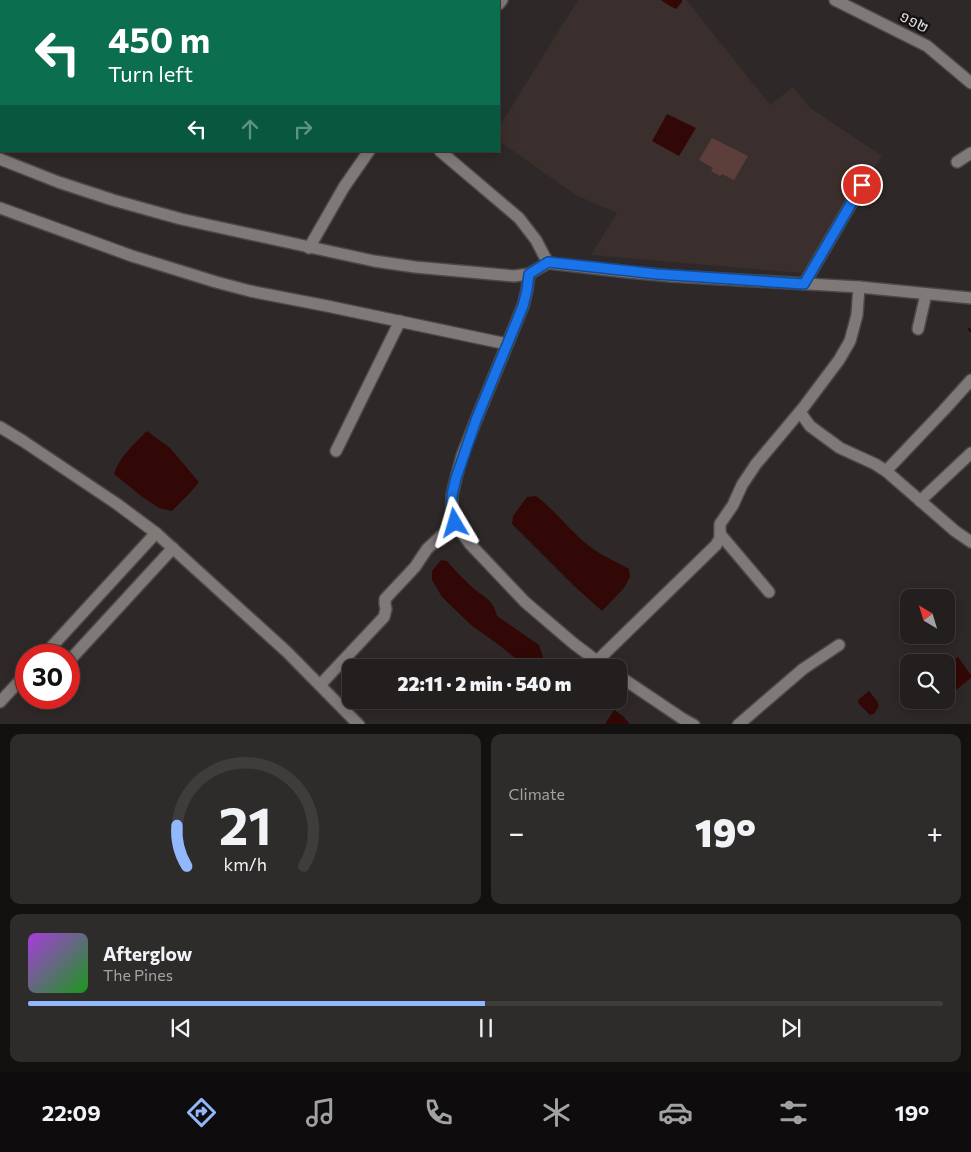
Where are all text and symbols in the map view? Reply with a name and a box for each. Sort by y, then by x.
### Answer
street label: ១១២ [897,6,932,36]
text: 450 m [108,17,210,60]
icon: left [25,20,90,85]
text: Turn left [108,60,193,87]
icon: left [183,115,211,143]
icon: ahead [236,115,264,143]
icon: right [289,115,317,143]
pin [841,164,883,206]
icon: arrive [848,171,876,199]
position arrow [428,496,480,548]
north arrow [900,589,955,644]
map controls [900,589,955,709]
speed limit sign: 30 [15,644,80,709]
button: search [900,654,955,709]
text: 22:11 · 2 min · 540 m [398,672,571,695]
text: Climate [509,784,565,803]
text: 21 [219,792,272,856]
text: 19° [695,808,756,855]
text: − [509,815,524,849]
text: + [927,815,943,849]
text: km/h [224,853,267,875]
text: Afterglow [103,942,192,965]
text: The Pines [103,965,173,984]
icon: previous [167,1014,195,1042]
icon: pause [472,1014,500,1042]
icon: next [777,1014,805,1042]
icon: directions [184,1095,219,1130]
icon: music [303,1095,338,1130]
icon: phone [421,1095,456,1130]
icon: climate [539,1095,574,1130]
icon: car [658,1095,693,1130]
icon: filters [776,1095,811,1130]
text: 22:09 [42,1099,101,1126]
text: 19° [895,1099,929,1126]

